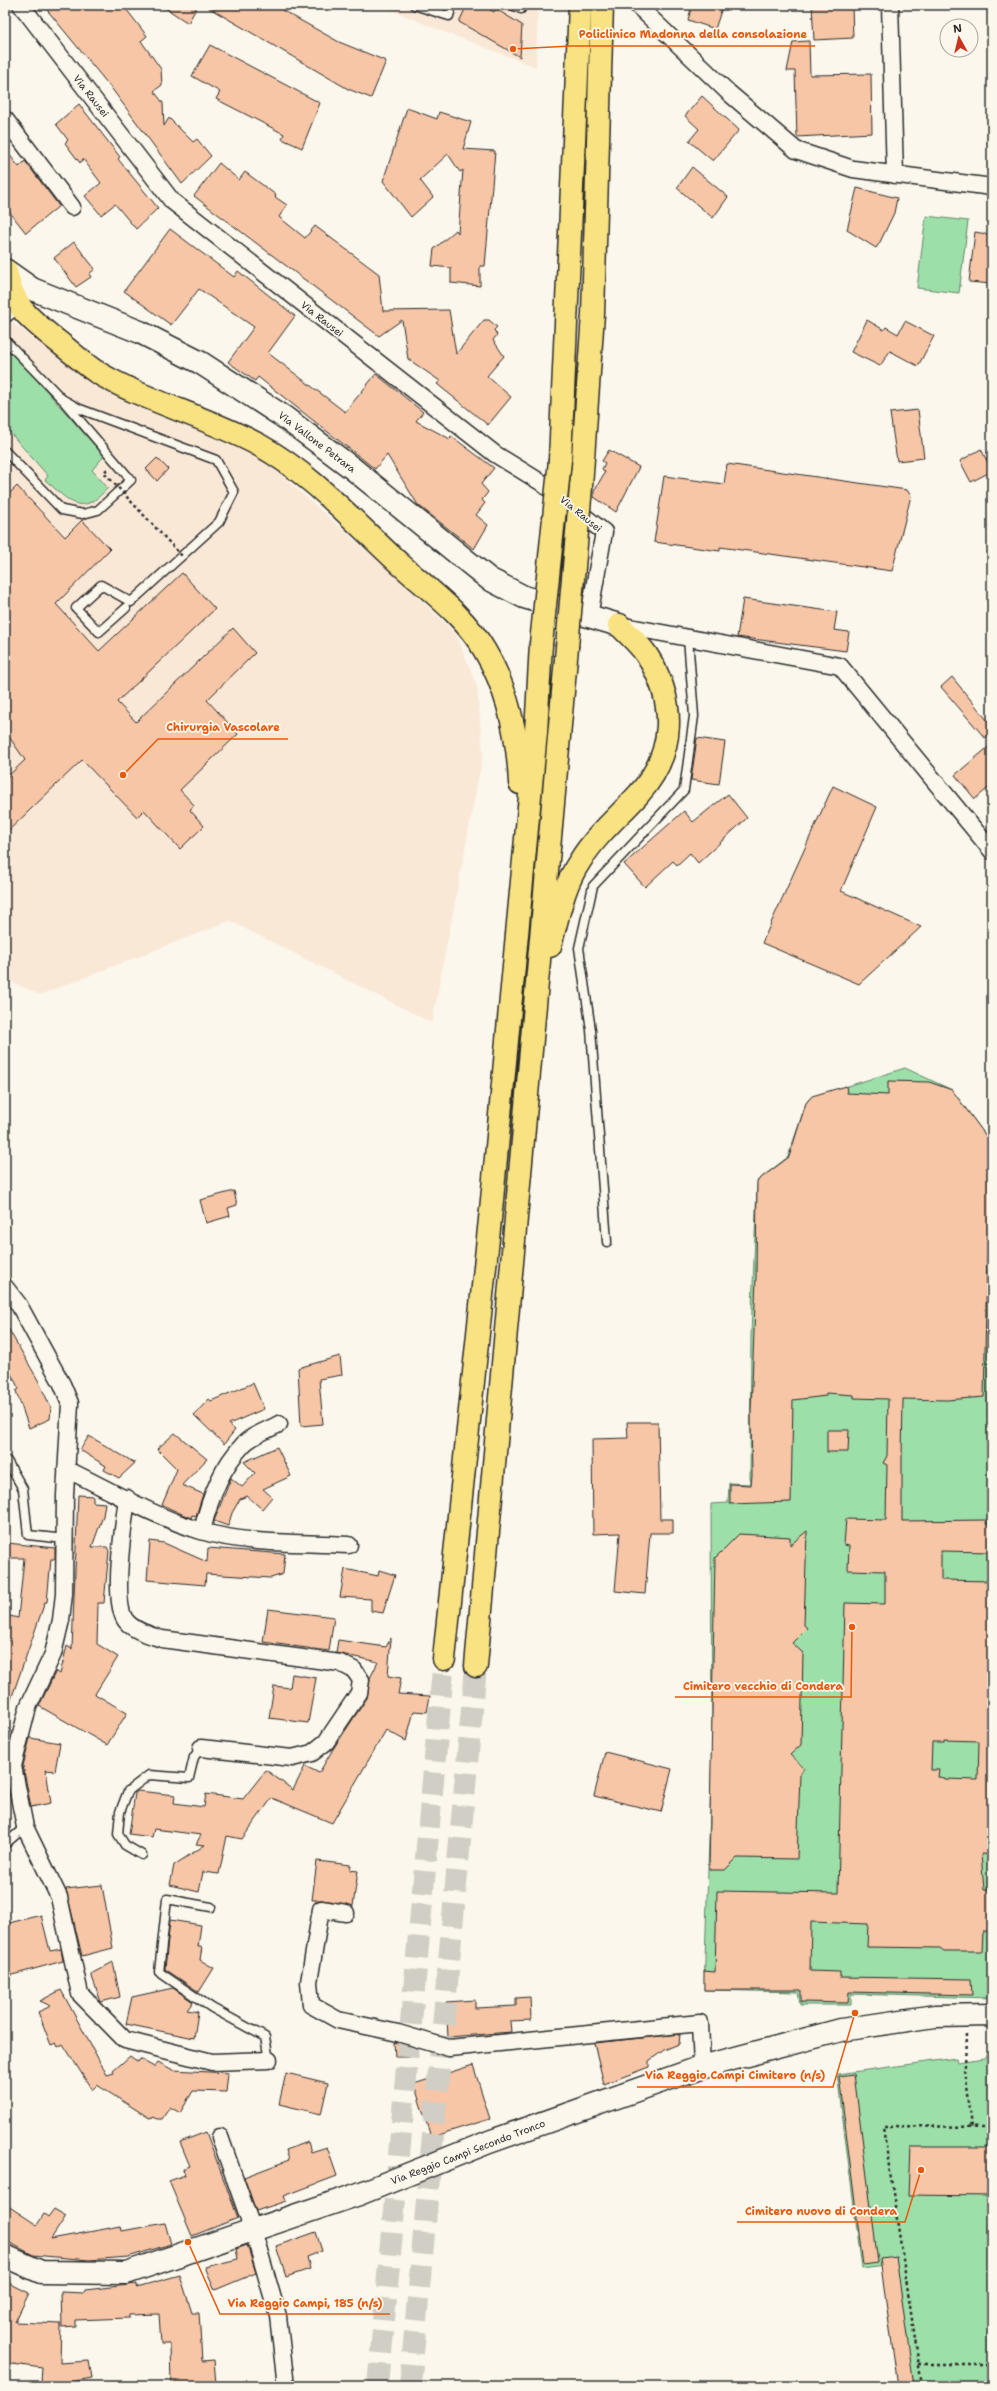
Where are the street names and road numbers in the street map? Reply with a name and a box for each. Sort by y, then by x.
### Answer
street label: Via Rausei [70,72,112,120]
street label: Via Rausei [298,298,346,340]
street label: Via Vallone Petrara [276,409,359,476]
street label: Via Rausei [557,493,605,535]
street label: Via Reggio Campi Secondo Tronco [389,2117,547,2187]

